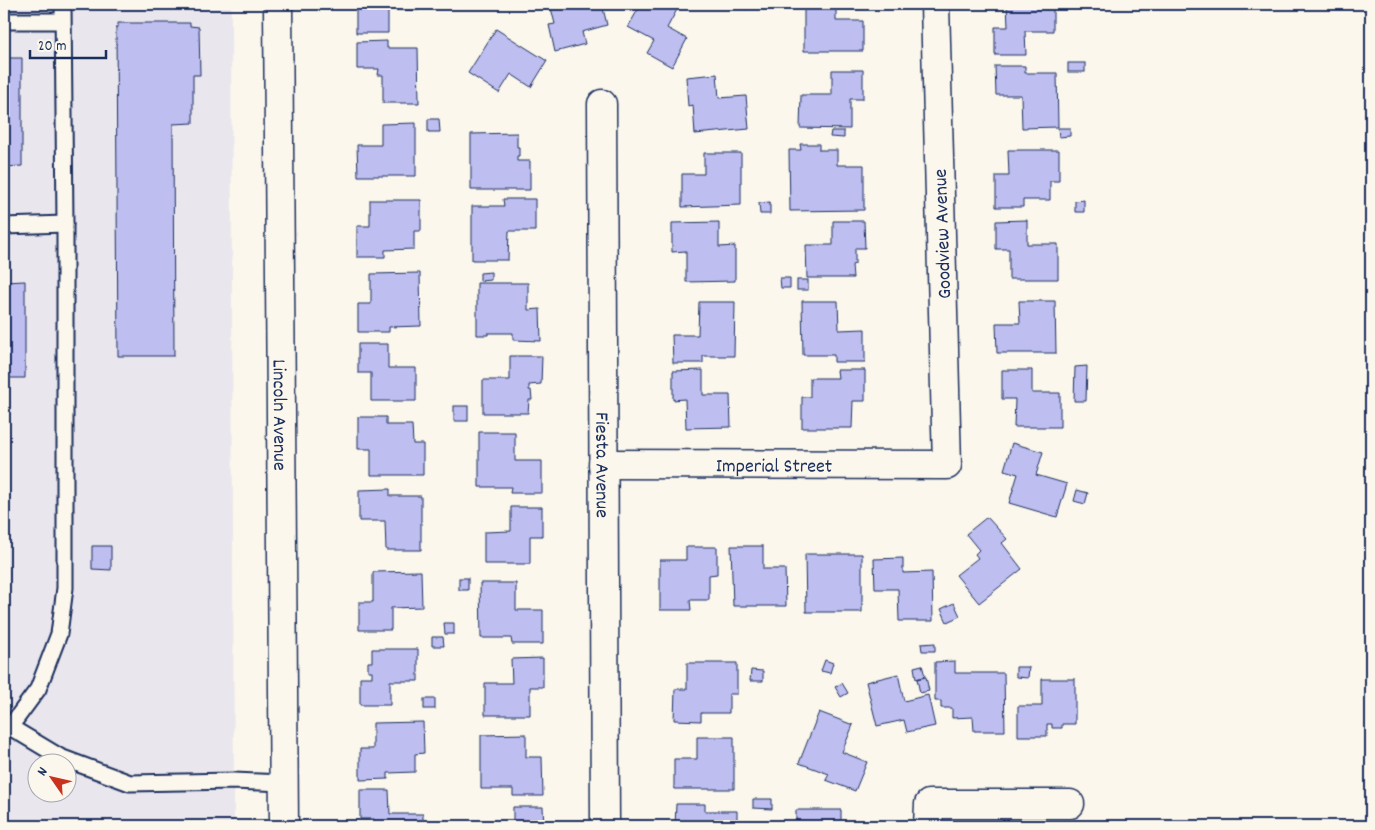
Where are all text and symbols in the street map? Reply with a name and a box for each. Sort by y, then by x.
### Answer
scale bar [30,28,106,60]
text: 20 m [38,36,66,58]
street label: Goodview Avenue [928,168,960,299]
street label: Lincoln Avenue [264,359,292,471]
street label: Fiesta Avenue [586,412,615,518]
street label: Imperial Street [716,453,832,482]
north arrow [28,752,78,802]
text: N [33,763,53,780]

